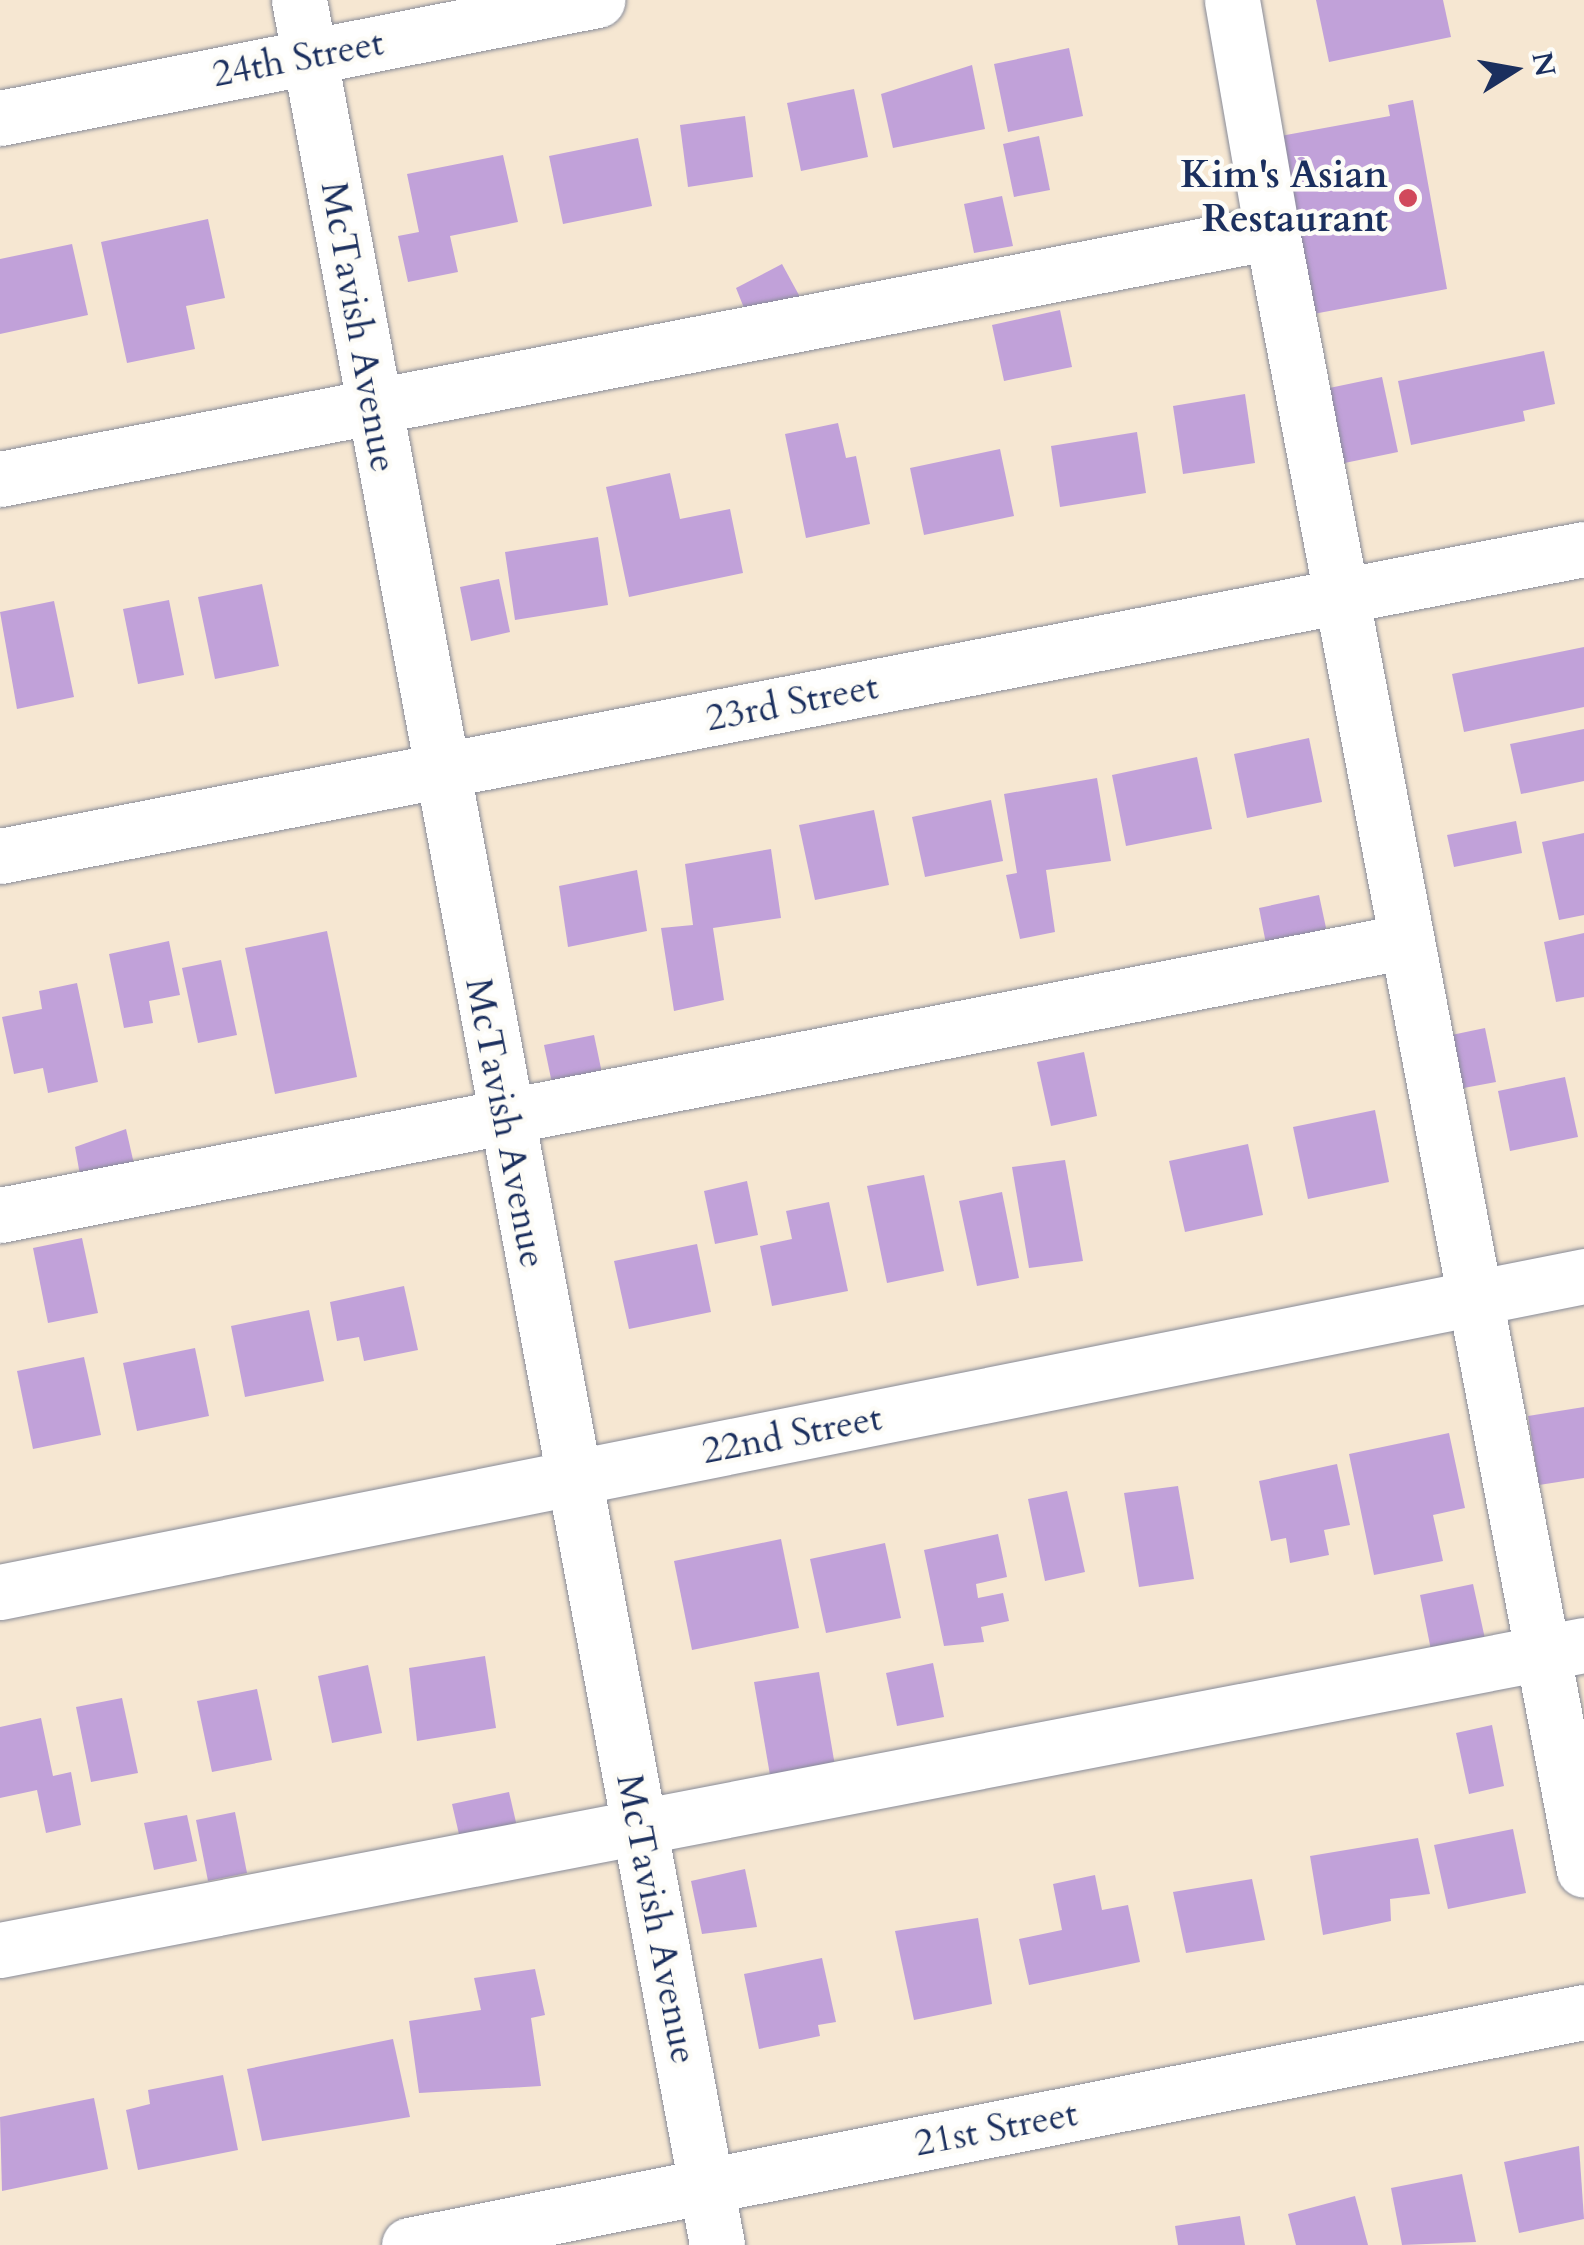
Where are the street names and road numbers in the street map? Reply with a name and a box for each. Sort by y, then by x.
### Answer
street label: 24th Street [209,20,387,98]
street label: McTavish Avenue [310,178,406,476]
street label: 23rd Street [702,664,882,742]
street label: McTavish Avenue [455,974,555,1272]
street label: 22nd Street [698,1395,886,1475]
street label: McTavish Avenue [606,1770,706,2068]
street label: 21st Street [911,2091,1081,2167]

